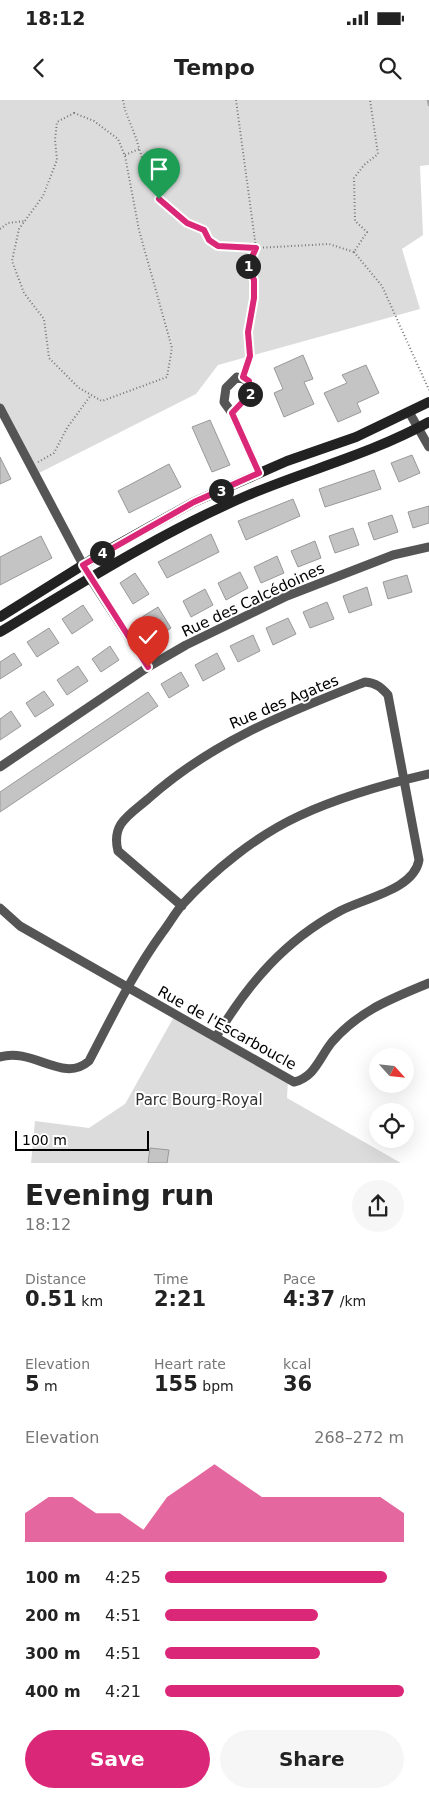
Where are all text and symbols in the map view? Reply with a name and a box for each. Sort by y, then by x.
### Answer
text: 18:12 [25,7,85,29]
icon: back [25,54,53,82]
icon: search [376,54,404,82]
text: Tempo [174,55,255,80]
pin [138,148,180,199]
icon: arrive [145,155,173,183]
pin: 1 [236,254,260,278]
text: 1 [244,258,253,274]
pin: 2 [238,382,262,406]
text: 2 [246,386,255,402]
pin: 3 [208,478,234,504]
text: 3 [217,483,226,499]
pin: 4 [90,540,114,566]
text: 4 [98,545,107,561]
street label: Rue des Calcédoines [179,559,327,641]
pin [127,616,169,667]
icon: check [134,623,162,651]
street label: Rue des Agates [227,671,341,733]
street label: Rue de l'Escarboucle [154,982,300,1074]
north arrow [369,1048,414,1092]
map controls [369,1048,414,1148]
park label: Parc Bourg-Royal [135,1091,263,1109]
button: locate [369,1103,414,1148]
scale bar [15,1128,149,1151]
text: 100 m [22,1132,67,1148]
text: Evening run [25,1179,214,1212]
button: share [352,1180,404,1232]
text: 18:12 [25,1215,71,1234]
text: Distance [25,1271,86,1287]
text: Time [154,1271,188,1287]
text: Pace [283,1271,316,1287]
text: 0.51 [25,1287,77,1311]
text: 2:21 [154,1287,206,1311]
text: 4:37 [283,1287,335,1311]
text: km [77,1293,103,1309]
text: /km [335,1293,366,1309]
text: Elevation [25,1356,90,1372]
text: Heart rate [154,1356,226,1372]
text: kcal [283,1356,311,1372]
text: 5 [25,1372,40,1396]
text: 155 [154,1372,198,1396]
text: 36 [283,1372,312,1396]
text: m [40,1378,58,1394]
text: bpm [198,1378,234,1394]
text: Elevation [25,1428,99,1447]
text: 268–272 m [314,1428,404,1447]
text: 100 m [25,1568,81,1587]
text: 4:25 [105,1568,141,1587]
text: 200 m [25,1606,81,1625]
text: 4:51 [105,1606,141,1625]
text: 300 m [25,1644,81,1663]
text: 4:51 [105,1644,141,1663]
text: 400 m [25,1682,81,1701]
text: 4:21 [105,1682,141,1701]
button: Save [25,1730,210,1788]
button: Share [220,1730,404,1788]

